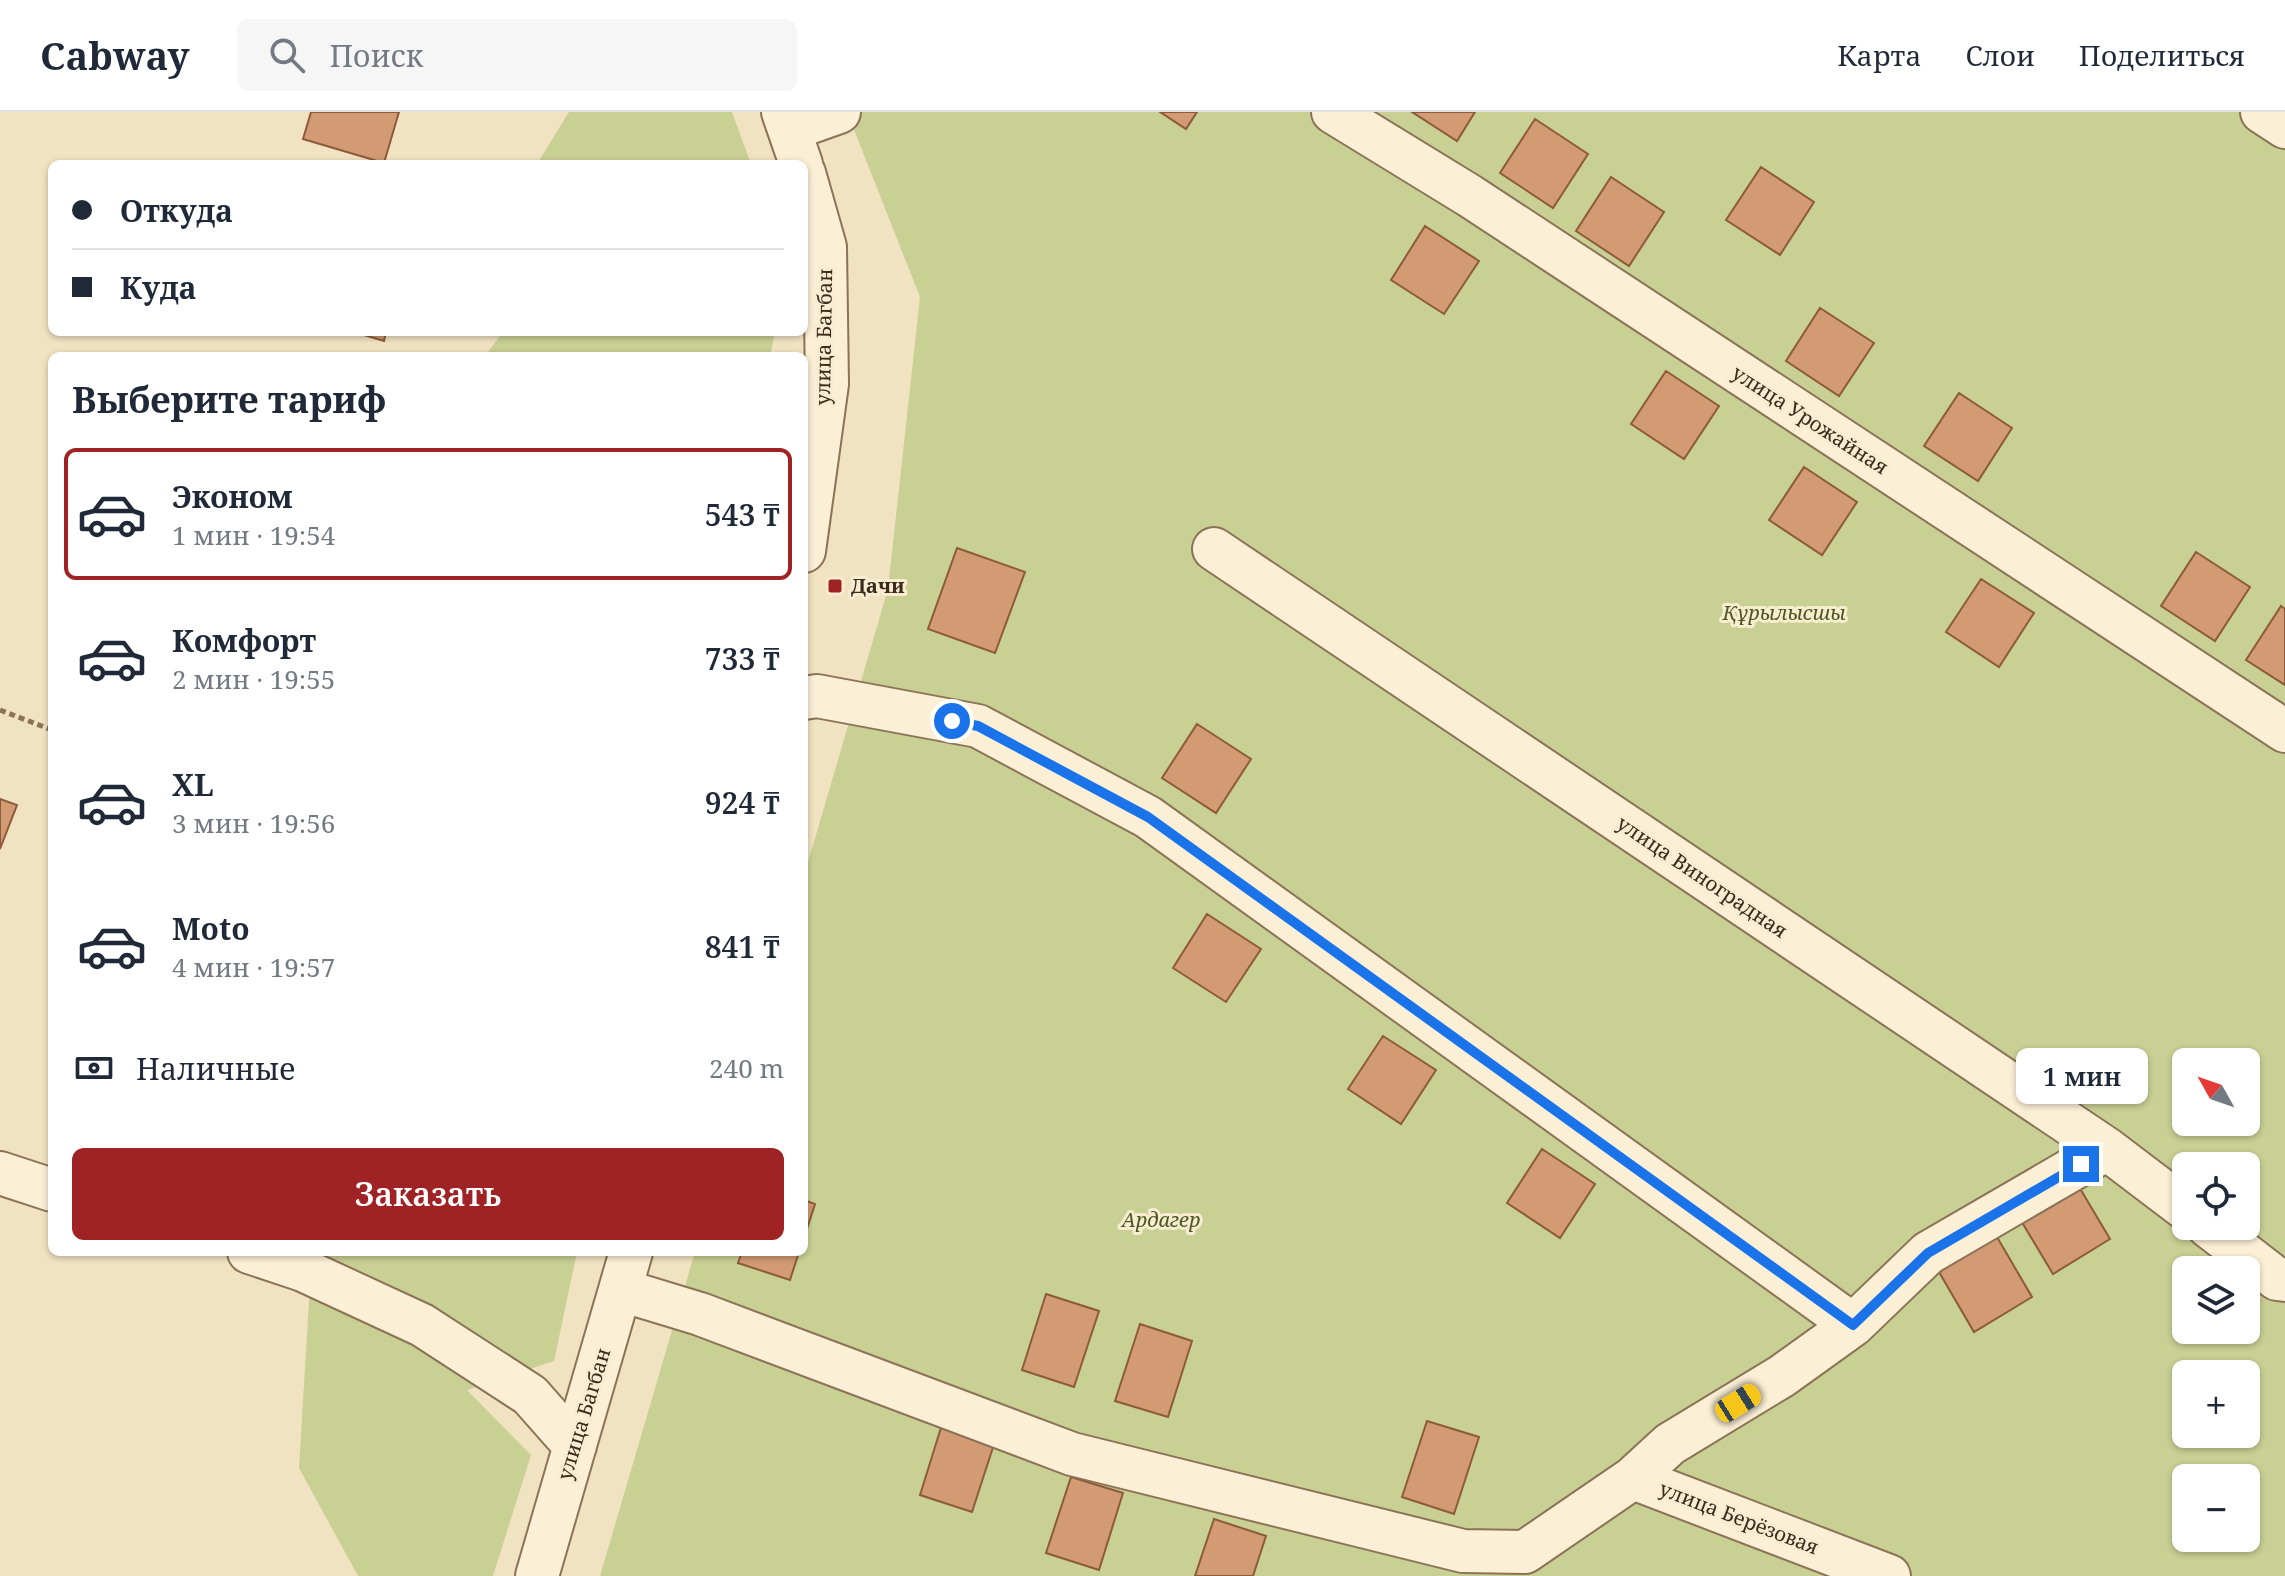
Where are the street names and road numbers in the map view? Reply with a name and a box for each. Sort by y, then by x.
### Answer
street label: улица Багбан [809,268,838,406]
street label: улица Урожайная [1727,359,1894,480]
street label: улица Виноградная [1612,809,1793,944]
street label: улица Багбан [551,1344,616,1483]
street label: улица Берёзовая [1656,1475,1823,1560]

